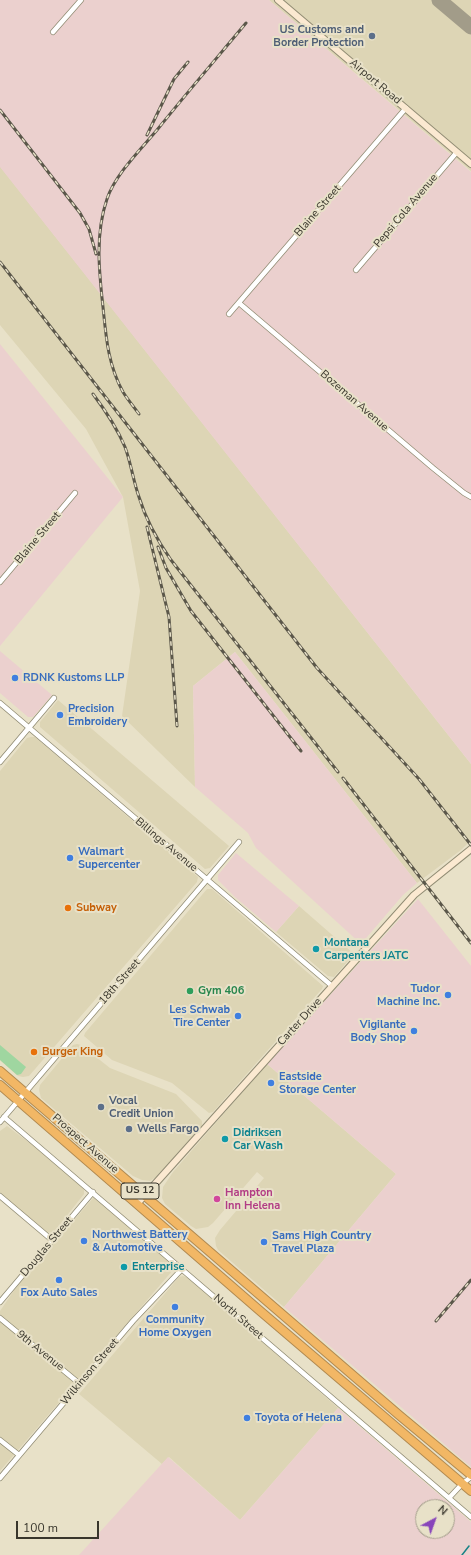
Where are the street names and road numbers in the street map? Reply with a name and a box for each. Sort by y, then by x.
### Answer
street label: Airport Road [346,57,404,107]
street label: Pepsi Cola Avenue [371,171,441,251]
street label: Blaine Street [292,183,344,239]
street label: Bozeman Avenue [317,368,391,434]
street label: Blaine Street [12,509,64,567]
street label: Billings Avenue [132,815,200,875]
street label: 18th Street [97,956,143,1008]
street label: Carter Drive [275,995,325,1049]
street label: Prospect Avenue [49,1112,121,1176]
road number: US 12 [121,1183,159,1199]
street label: Douglas Street [18,1214,76,1280]
street label: North Street [210,1292,266,1342]
street label: 9th Avenue [14,1328,66,1374]
street label: Wilkinson Street [58,1336,122,1408]

